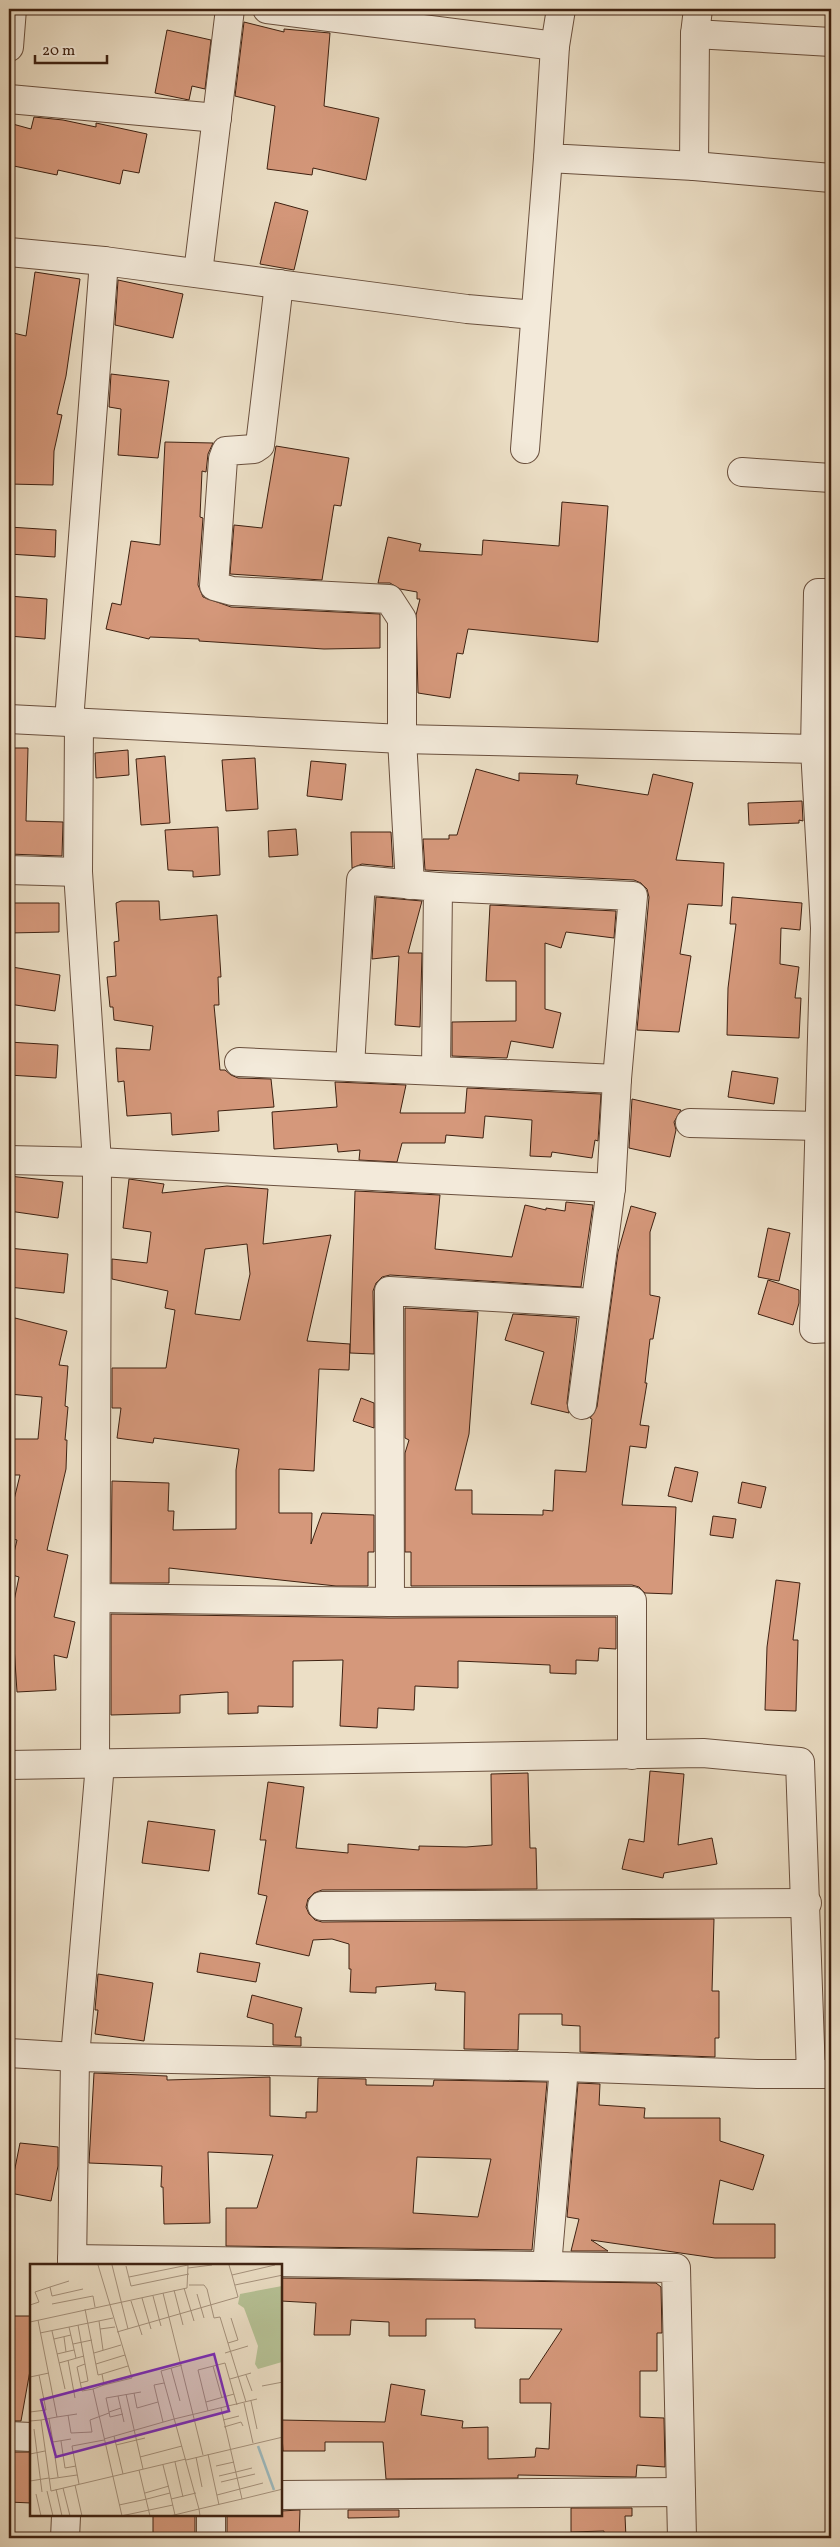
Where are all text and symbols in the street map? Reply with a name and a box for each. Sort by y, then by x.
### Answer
scale bar [35,32,108,64]
text: 20 m [42,41,75,62]
inset map [30,2264,282,2517]

